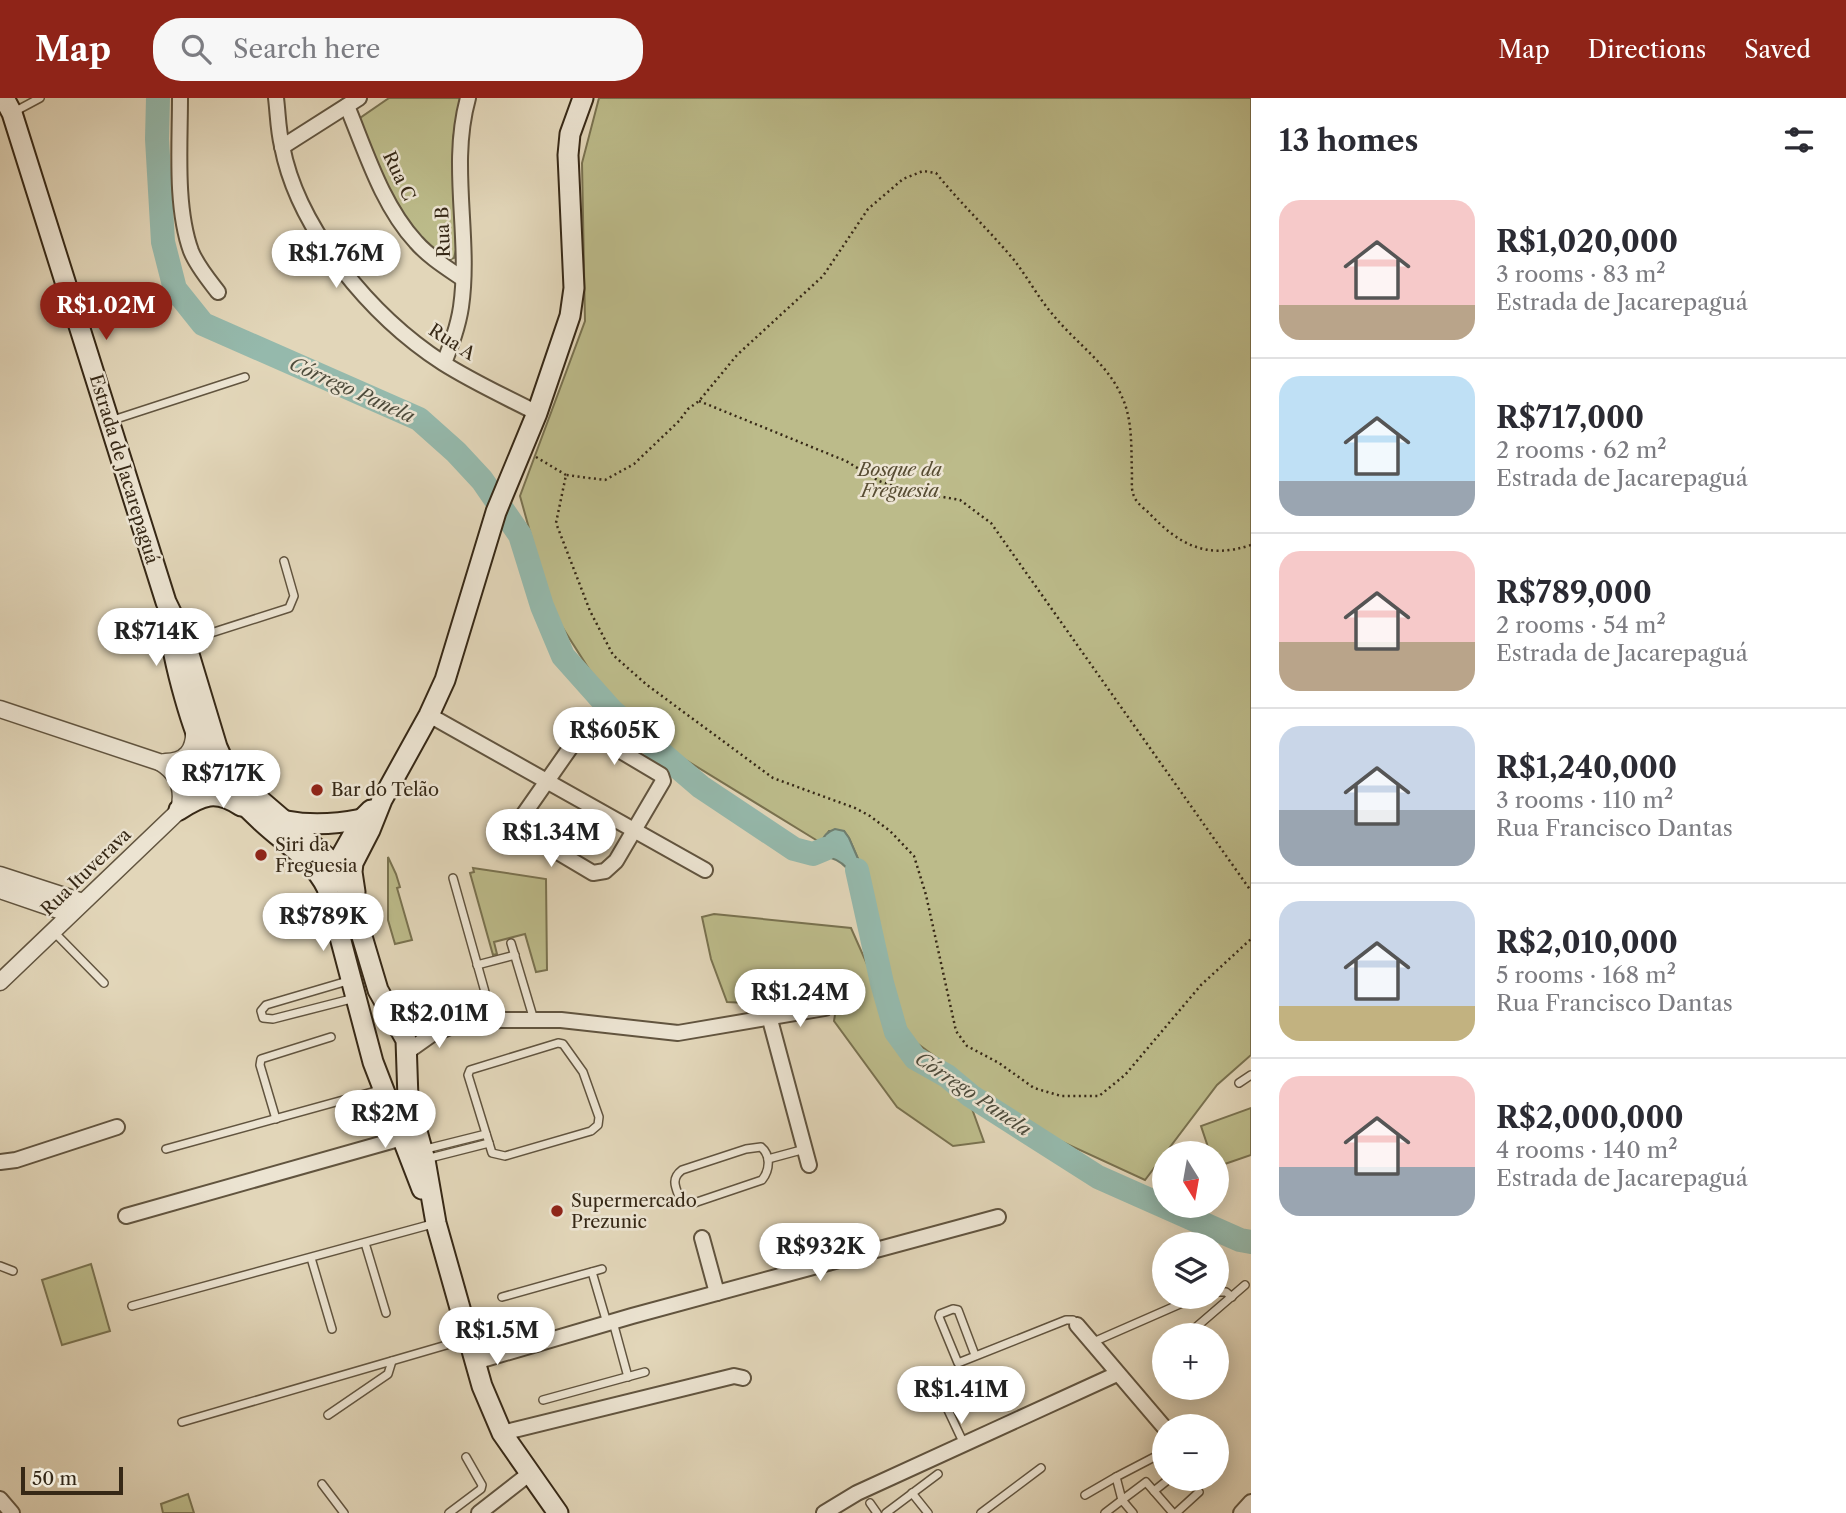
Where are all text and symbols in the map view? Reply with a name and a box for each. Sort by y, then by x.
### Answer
search box [153,18,643,81]
text: Map [35,29,111,70]
icon: search [177,30,215,68]
text: Search here [233,33,380,65]
text: Map [1498,35,1550,64]
text: Directions [1588,35,1706,64]
text: Saved [1744,35,1811,64]
icon: filters [1780,121,1818,159]
text: 13 homes [1279,122,1418,159]
street label: Rua C [378,148,420,204]
street label: Rua B [431,206,455,258]
text: R$1,020,000 [1496,223,1678,260]
icon: home [1335,228,1419,312]
pin: R$1.76M [271,230,401,290]
text: R$1.76M [288,239,384,267]
text: 3 rooms · 83 m² [1496,260,1666,288]
pin: R$1.02M [41,282,171,342]
text: Estrada de Jacarepaguá [1496,288,1748,316]
text: R$1.02M [56,291,156,319]
street label: Rua A [425,319,480,365]
water label: Córrego Panela [286,352,419,428]
street label: Estrada de Jacarepaguá [85,372,163,567]
text: R$717,000 [1496,399,1644,436]
icon: home [1335,404,1419,488]
text: 2 rooms · 62 m² [1496,436,1667,464]
park label: Bosque da Freguesia [856,459,942,502]
text: Estrada de Jacarepaguá [1496,464,1748,492]
text: R$789,000 [1496,574,1652,611]
icon: home [1335,579,1419,663]
pin: R$714K [99,608,213,668]
text: 2 rooms · 54 m² [1496,611,1666,639]
text: R$714K [114,617,198,645]
text: Estrada de Jacarepaguá [1496,639,1748,667]
pin: R$605K [557,708,671,767]
text: R$605K [569,716,659,744]
text: R$1,240,000 [1496,749,1677,786]
pin: R$717K [166,750,280,810]
icon: home [1335,754,1419,838]
text: R$717K [181,759,265,787]
place label: Bar do Telão [331,779,439,801]
marker: Bar do Telão [309,782,325,798]
text: 3 rooms · 110 m² [1496,786,1673,814]
pin: R$1.34M [486,810,616,869]
text: Rua Francisco Dantas [1496,814,1733,842]
text: R$1.34M [502,818,600,846]
street label: Rua Ituverava [36,823,136,920]
place label: Siri da Freguesia [275,834,358,877]
marker: Siri da Freguesia [253,847,269,863]
pin: R$789K [266,894,380,953]
text: R$789K [279,902,367,930]
text: R$2,010,000 [1496,924,1678,961]
icon: home [1335,929,1419,1013]
text: 5 rooms · 168 m² [1496,961,1676,989]
pin: R$1.24M [735,970,865,1029]
text: R$1.24M [751,978,849,1006]
text: Rua Francisco Dantas [1496,989,1733,1017]
pin: R$2.01M [374,990,504,1050]
text: R$2.01M [389,999,489,1027]
water label: Córrego Panela [911,1047,1036,1141]
pin: R$2M [344,1090,426,1150]
text: R$2M [351,1099,419,1127]
text: R$2,000,000 [1496,1099,1684,1136]
icon: home [1335,1104,1419,1188]
text: 4 rooms · 140 m² [1496,1136,1678,1164]
north arrow [1152,1141,1228,1218]
map controls [1152,1141,1229,1491]
text: Estrada de Jacarepaguá [1496,1164,1748,1192]
place label: Supermercado Prezunic [571,1190,697,1233]
marker: Supermercado Prezunic [549,1203,565,1219]
pin: R$932K [763,1224,877,1283]
text: R$932K [775,1232,865,1260]
button: layers [1152,1232,1229,1309]
pin: R$1.5M [440,1308,554,1367]
text: R$1.5M [455,1316,539,1344]
button: + [1152,1323,1229,1400]
pin: R$1.41M [896,1366,1026,1426]
text: R$1.41M [913,1375,1009,1403]
button: − [1152,1414,1229,1491]
scale bar [21,1464,122,1496]
text: 50 m [32,1467,77,1490]

